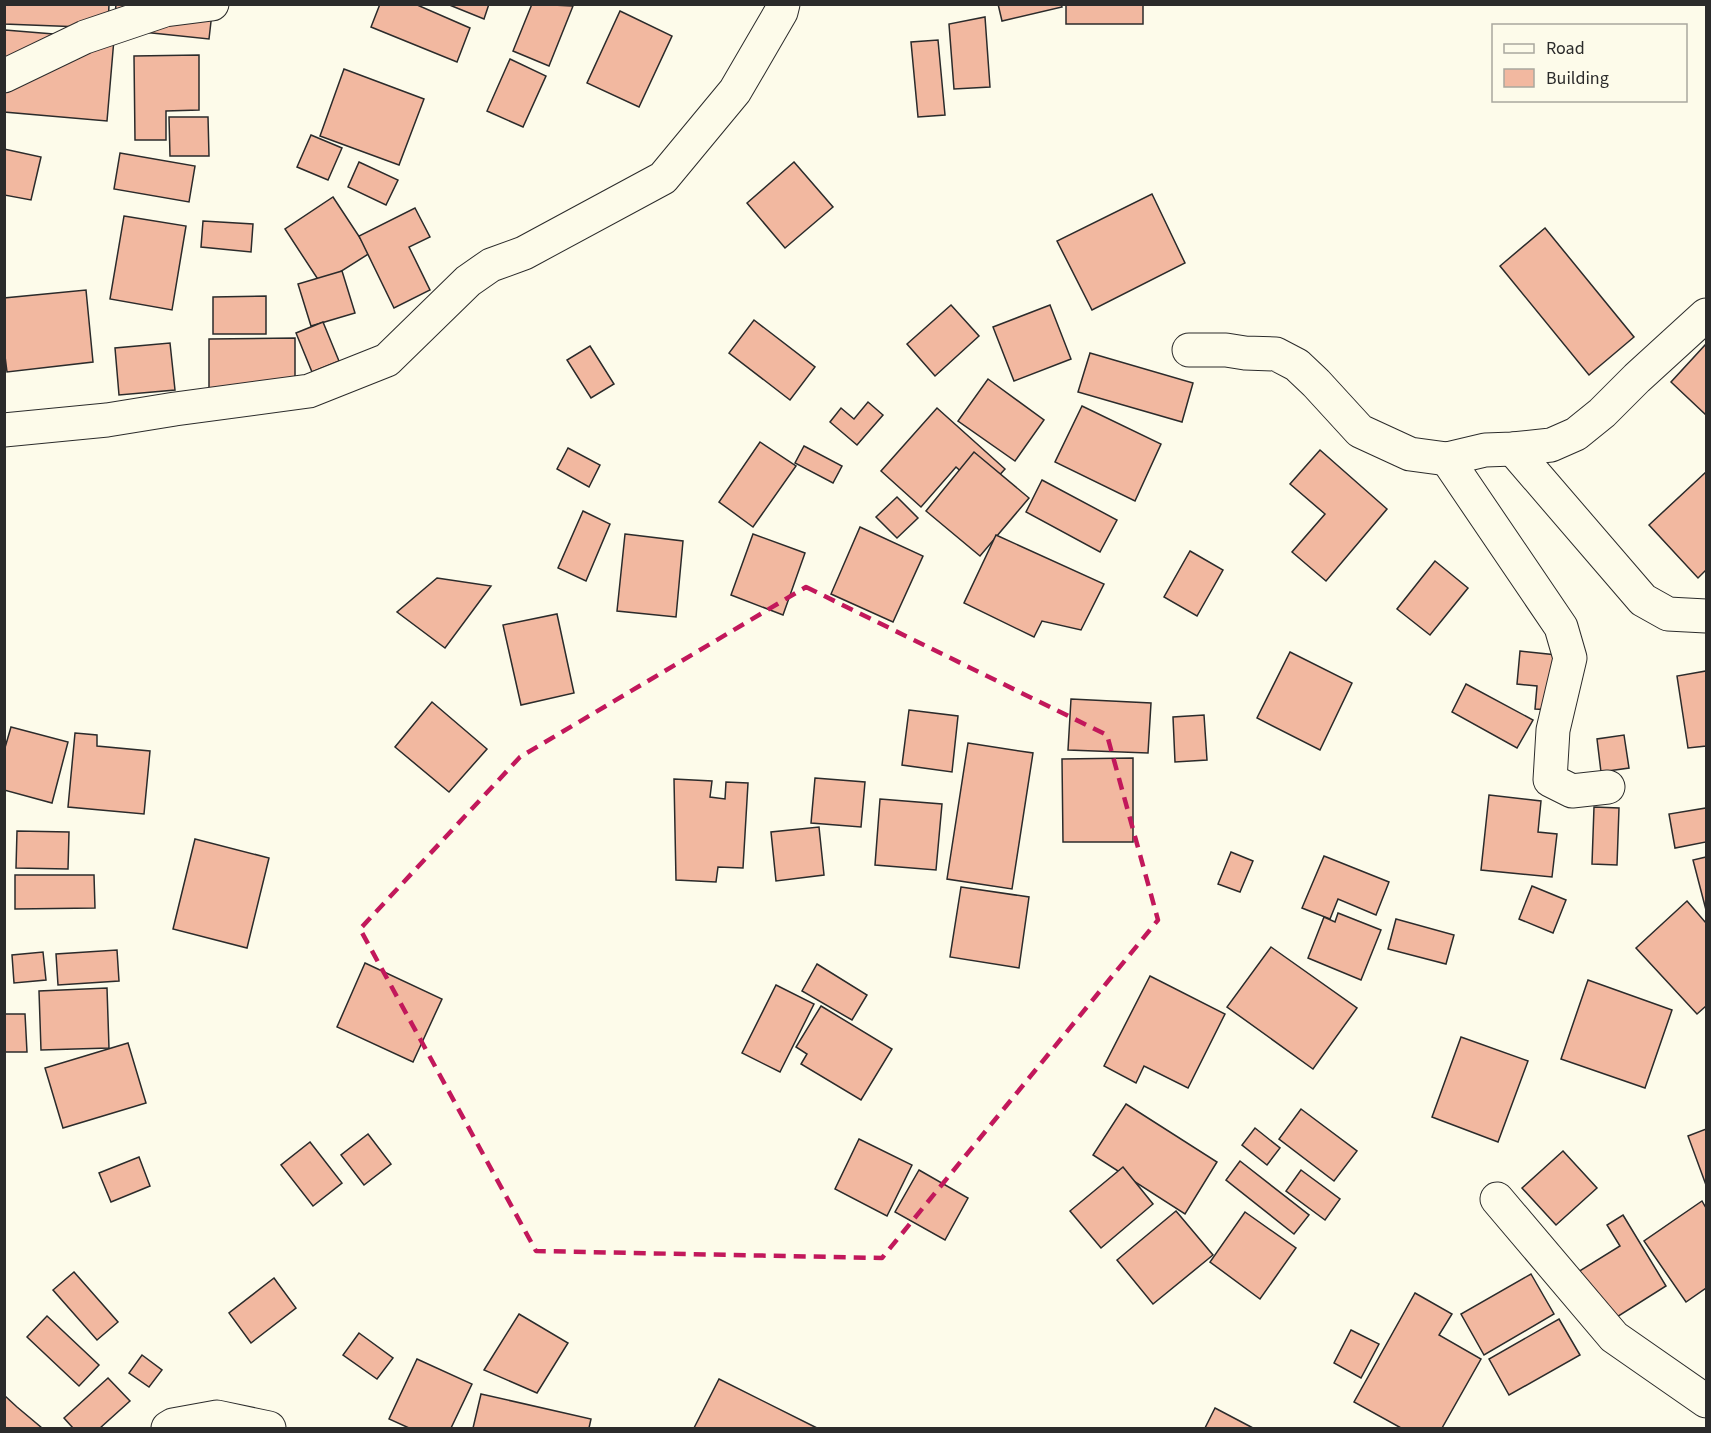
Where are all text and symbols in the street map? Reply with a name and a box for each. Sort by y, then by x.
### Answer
legend [1492,24,1687,102]
text: Road [1546,36,1585,61]
text: Building [1546,66,1609,91]

